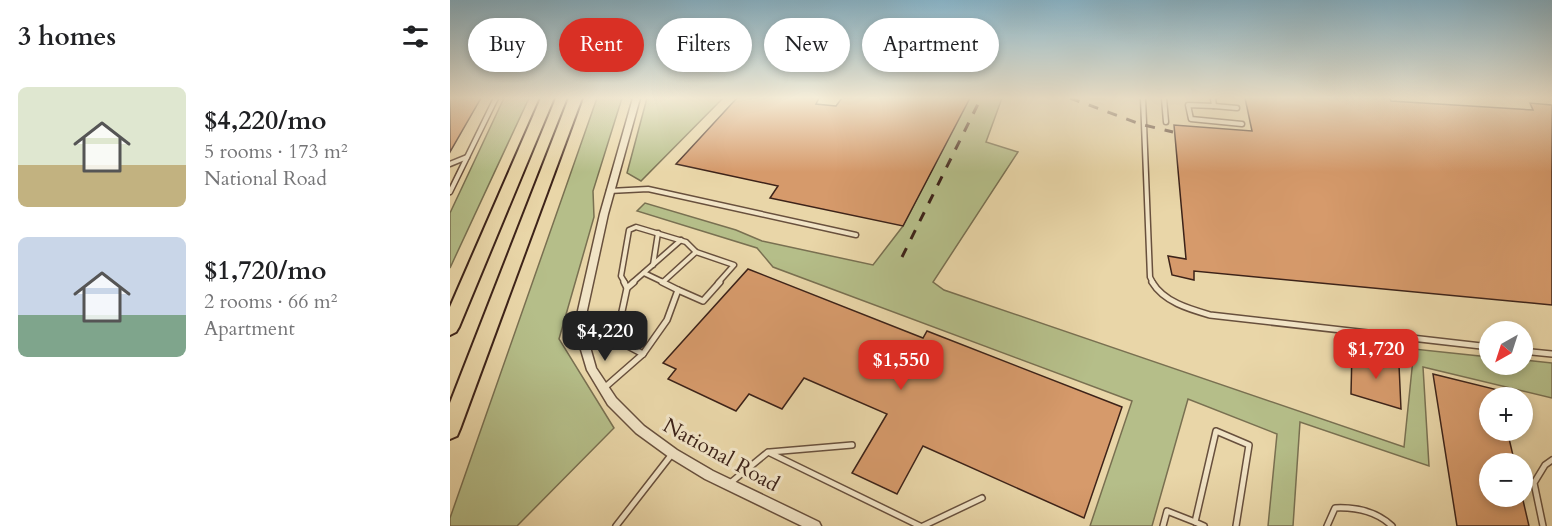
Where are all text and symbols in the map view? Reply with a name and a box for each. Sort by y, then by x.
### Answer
chip: Buy [468,18,547,72]
chip: Rent [559,18,644,72]
chip: Filters [656,18,752,72]
chip: New [764,18,850,72]
chip: Apartment [862,18,999,72]
text: 3 homes [18,19,116,54]
icon: filters [399,20,432,53]
text: $4,220/mo [204,103,327,138]
icon: home [66,111,138,183]
text: 5 rooms · 173 m² [204,138,348,165]
text: National Road [204,165,327,192]
text: $1,720/mo [204,253,327,288]
icon: home [66,261,138,333]
text: 2 rooms · 66 m² [204,288,337,315]
pin: $4,220 [556,311,654,362]
text: Apartment [204,315,295,342]
text: $4,220 [576,317,634,344]
north arrow [1479,321,1533,375]
map controls [1479,321,1533,507]
pin: $1,720 [1327,329,1425,380]
text: $1,720 [1347,335,1405,362]
pin: $1,550 [852,340,950,391]
text: $1,550 [872,346,930,373]
button: + [1479,387,1533,441]
street label: National Road [658,411,784,499]
button: − [1479,453,1533,507]

